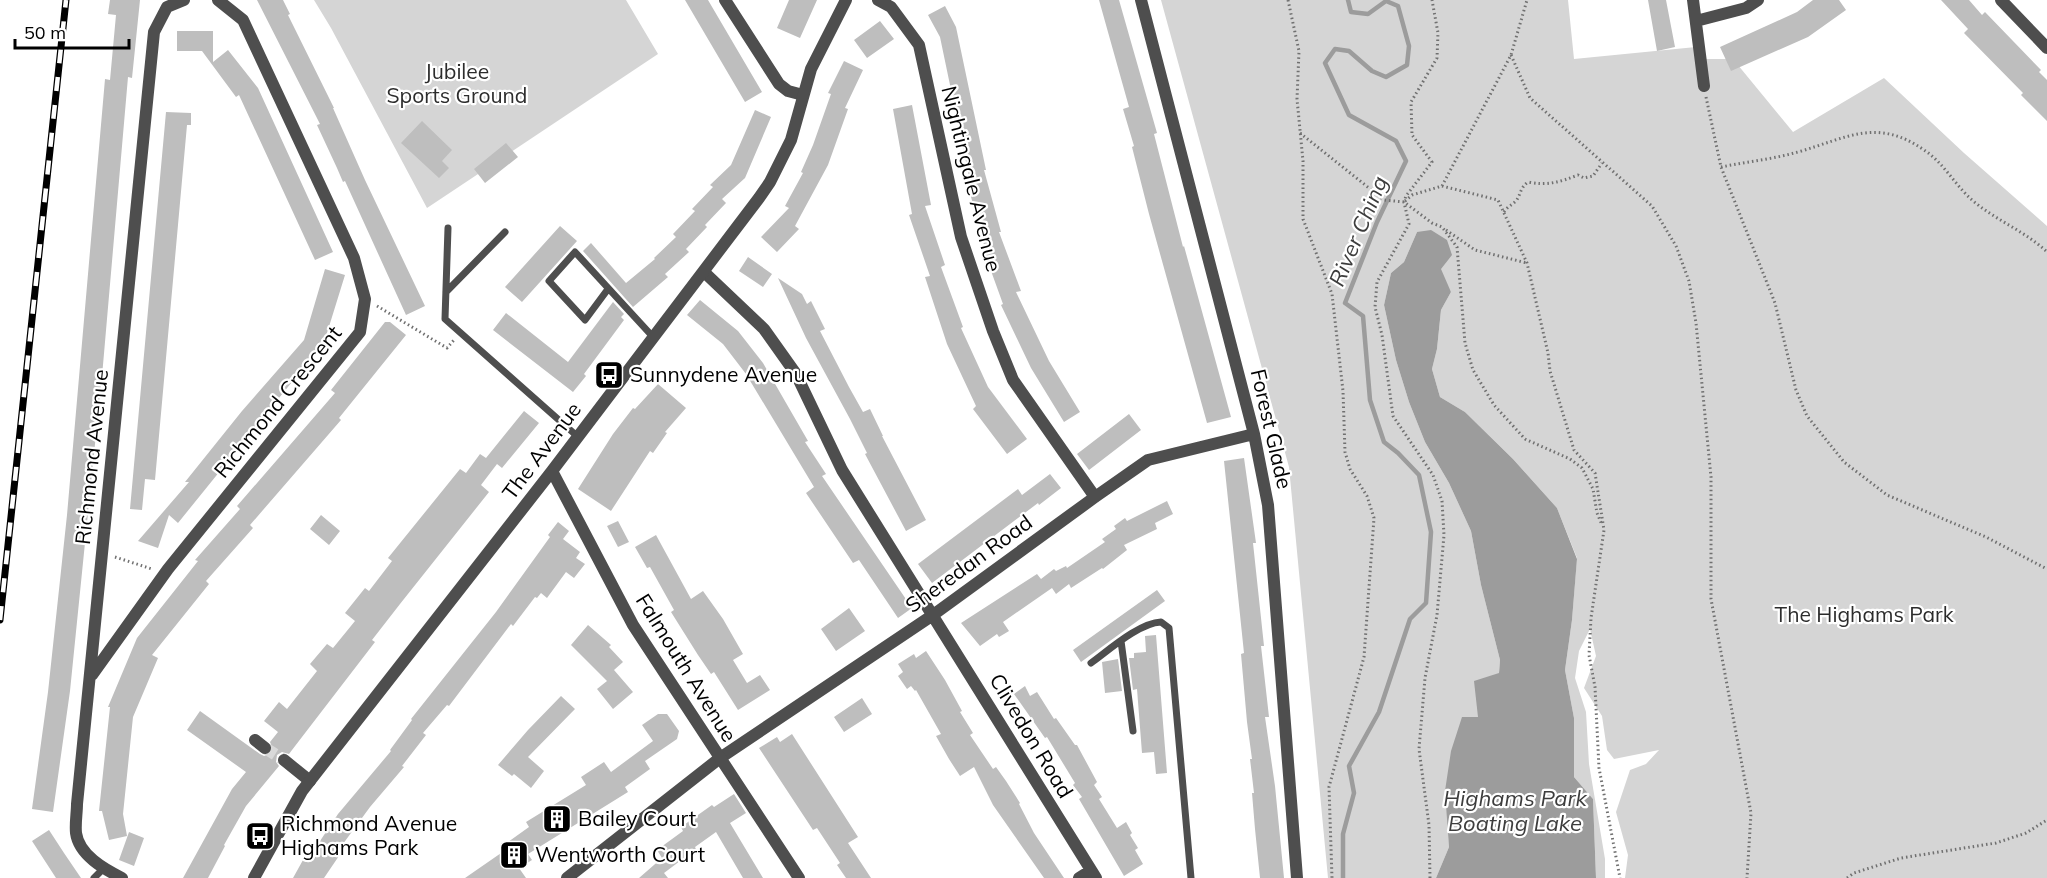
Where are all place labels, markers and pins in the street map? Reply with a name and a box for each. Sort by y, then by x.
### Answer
bus stop icon: Sunnydene Avenue [593,359,625,391]
place label: Sunnydene Avenue [630,361,817,387]
building icon: Bailey Court [541,803,573,835]
place label: Bailey Court [578,805,696,831]
place label: Richmond Avenue Highams Park [281,810,457,860]
bus stop icon: Richmond Avenue Highams Park [244,820,276,852]
building icon: Wentworth Court [498,839,530,871]
place label: Wentworth Court [535,841,705,867]

